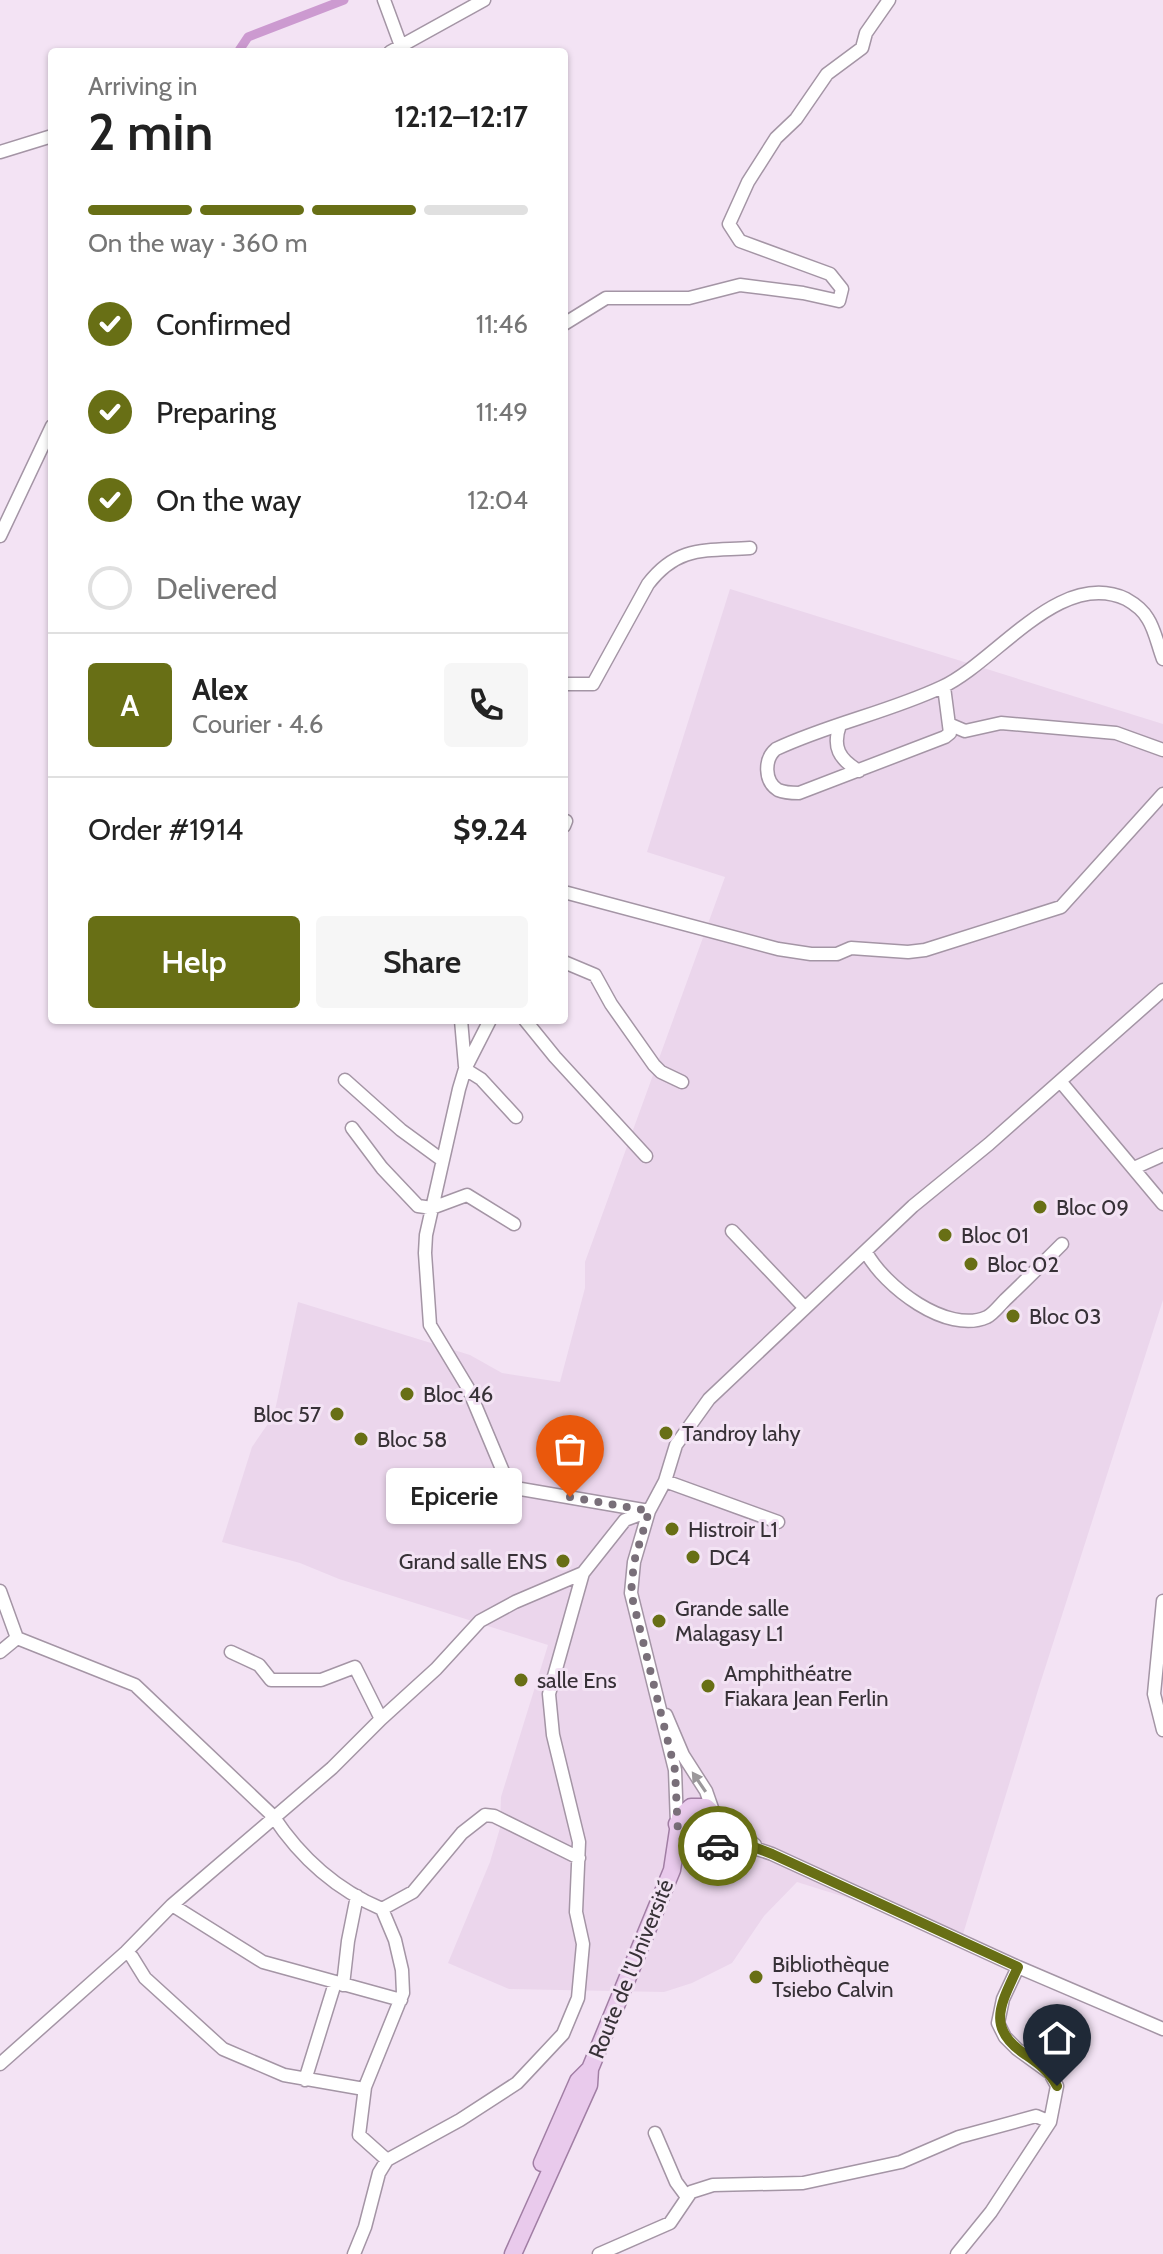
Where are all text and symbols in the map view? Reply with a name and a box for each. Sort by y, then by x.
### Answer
text: Arriving in [88,70,198,102]
text: 12:12–12:17 [394,98,528,135]
text: 2 min [88,100,213,163]
text: On the way · 360 m [88,227,308,259]
icon: check [88,302,132,346]
text: Confirmed [156,306,291,343]
text: 11:46 [476,308,528,340]
icon: check [88,390,132,434]
text: Preparing [156,394,276,431]
text: 11:49 [476,396,528,428]
icon: check [88,478,132,522]
text: On the way [156,482,301,519]
text: 12:04 [467,484,528,516]
text: Delivered [156,570,277,607]
button: phone [444,663,528,747]
text: Alex [192,671,248,708]
text: A [121,687,139,724]
text: Courier · 4.6 [192,708,324,740]
text: Order #1914 [88,811,243,848]
text: $9.24 [453,811,528,848]
button: Help [88,916,300,1008]
button: Share [316,916,528,1008]
place label: Bloc 09 [1056,1194,1129,1221]
marker: Bloc 09 [1031,1198,1049,1216]
place label: Bloc 01 [961,1222,1029,1249]
marker: Bloc 01 [936,1226,954,1244]
place label: Bloc 02 [987,1251,1059,1278]
marker: Bloc 02 [962,1255,980,1273]
place label: Bloc 03 [1029,1303,1101,1330]
marker: Bloc 03 [1004,1307,1022,1325]
place label: Bloc 46 [423,1381,493,1408]
marker: Bloc 46 [398,1385,416,1403]
place label: Bloc 57 [253,1401,321,1428]
marker: Bloc 57 [328,1405,346,1423]
pin [536,1415,604,1497]
place label: Tandroy lahy [682,1420,801,1447]
marker: Tandroy lahy [657,1424,675,1442]
place label: Bloc 58 [377,1426,447,1453]
icon: bag [548,1427,592,1471]
marker: Bloc 58 [352,1430,370,1448]
callout: Epicerie [386,1469,522,1525]
text: Epicerie [410,1480,498,1512]
place label: Histroir L1 [688,1516,778,1543]
marker: Histroir L1 [663,1520,681,1538]
place label: DC4 [709,1544,750,1571]
place label: Grand salle ENS [399,1548,547,1575]
marker: DC4 [684,1548,702,1566]
marker: Grand salle ENS [554,1552,572,1570]
place label: Grande salle Malagasy L1 [675,1595,789,1647]
marker: Grande salle Malagasy L1 [650,1612,668,1630]
place label: Amphithéatre Fiakara Jean Ferlin [724,1660,888,1712]
place label: salle Ens [537,1667,617,1694]
marker: salle Ens [512,1671,530,1689]
marker: Amphithéatre Fiakara Jean Ferlin [699,1677,717,1695]
one-way arrow [692,1772,707,1793]
courier [678,1806,758,1886]
icon: car [696,1824,740,1868]
street label: Route de l'Université [583,1875,679,2063]
place label: Bibliothèque Tsiebo Calvin [772,1951,894,2003]
marker: Bibliothèque Tsiebo Calvin [747,1968,765,1986]
pin [1023,2004,1091,2086]
icon: home [1035,2016,1079,2060]

